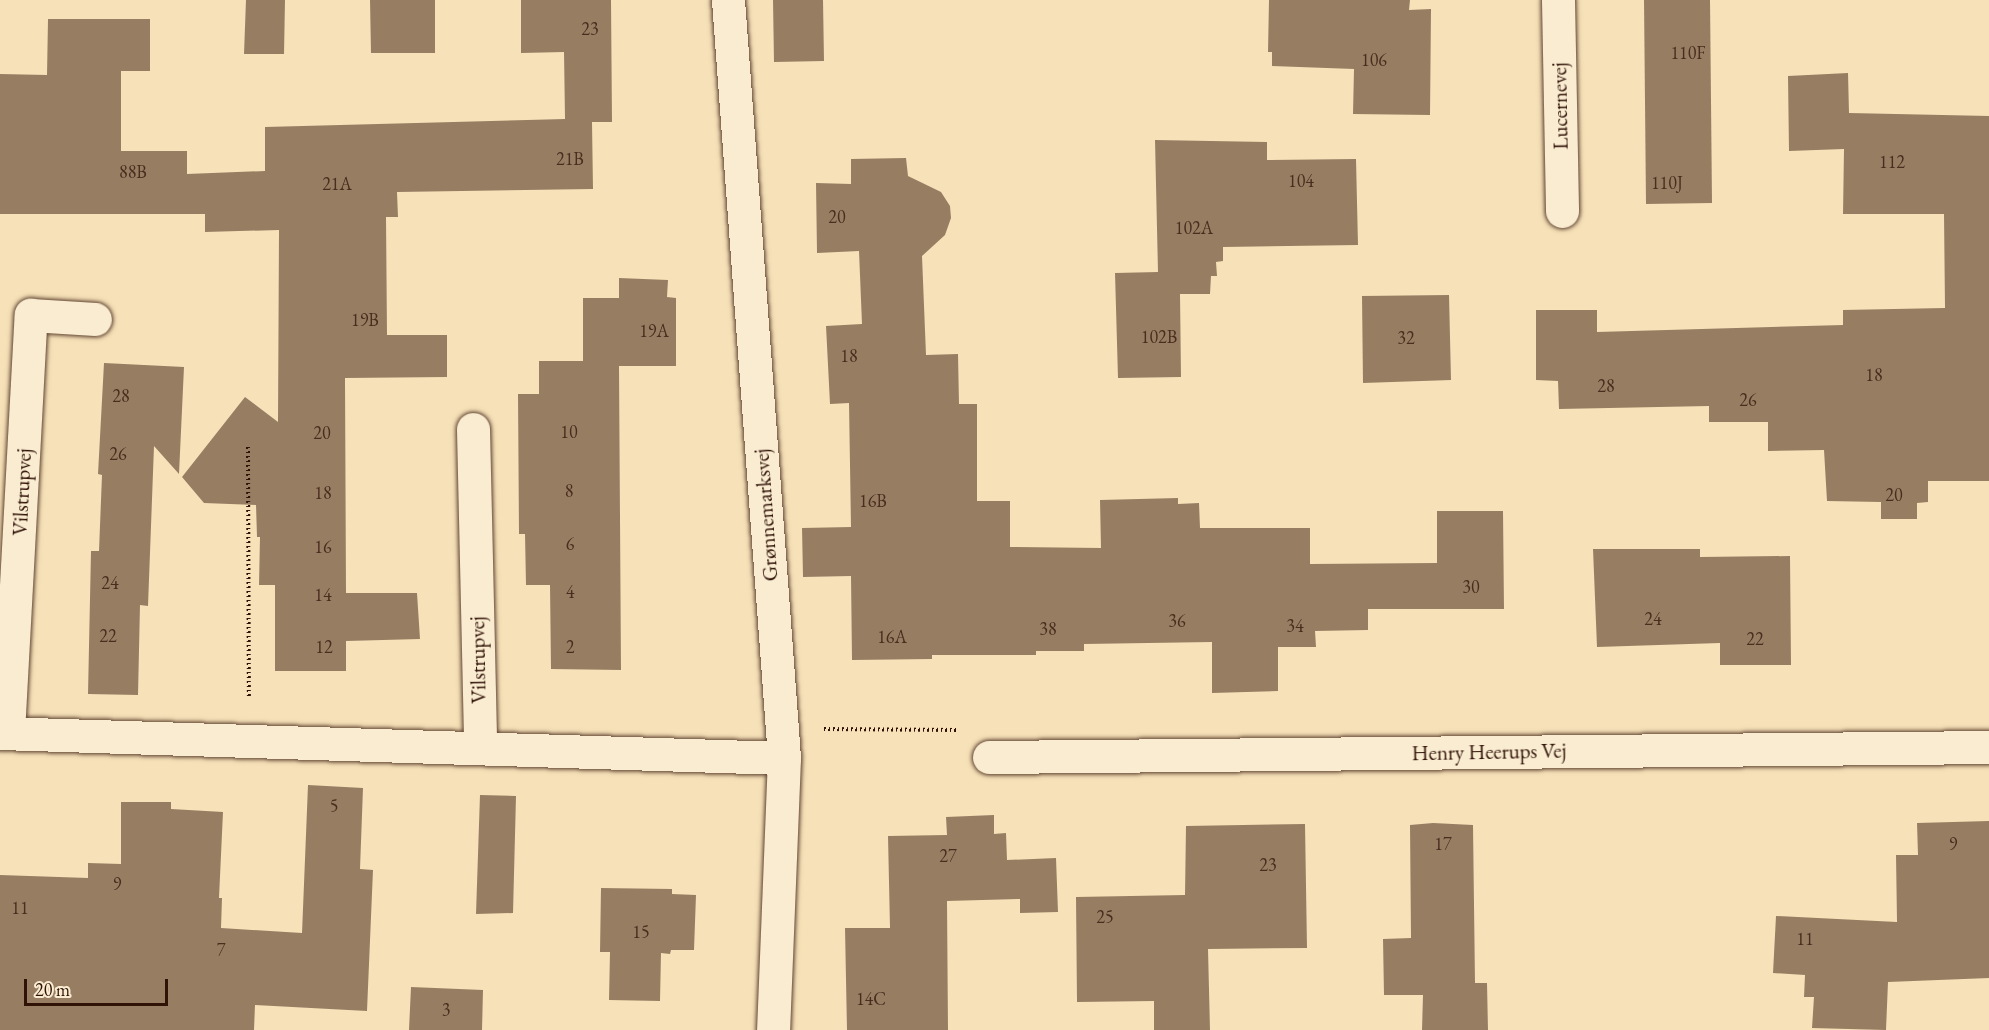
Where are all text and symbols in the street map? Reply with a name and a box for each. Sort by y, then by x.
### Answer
house number: 23 [581,18,599,40]
house number: 110F [1670,42,1706,64]
house number: 106 [1361,49,1387,71]
street label: Lucernevej [1547,62,1573,150]
house number: 21B [556,148,584,170]
house number: 112 [1879,151,1905,173]
house number: 88B [119,161,147,183]
house number: 104 [1288,170,1314,192]
house number: 110J [1651,172,1683,194]
house number: 21A [322,173,352,195]
house number: 20 [828,206,846,228]
house number: 102A [1175,217,1213,239]
house number: 19B [351,309,379,331]
house number: 19A [639,320,669,342]
house number: 102B [1141,326,1177,348]
house number: 32 [1397,327,1415,349]
house number: 18 [840,345,858,367]
house number: 18 [1865,364,1883,386]
house number: 28 [1597,375,1615,397]
house number: 28 [112,385,130,407]
house number: 26 [1739,389,1757,411]
house number: 10 [560,421,578,443]
house number: 20 [313,422,331,444]
house number: 26 [109,443,127,465]
street label: Vilstrupvej [7,448,37,536]
street label: Grønnemarksvej [749,448,783,582]
house number: 8 [565,480,573,502]
house number: 18 [314,482,332,504]
house number: 20 [1885,484,1903,506]
house number: 16B [859,490,887,512]
house number: 6 [566,533,574,555]
house number: 16 [314,536,332,558]
house number: 24 [101,572,119,594]
house number: 30 [1462,576,1480,598]
house number: 4 [566,581,574,603]
house number: 14 [314,584,332,606]
house number: 24 [1644,608,1662,630]
house number: 36 [1168,610,1186,632]
house number: 34 [1286,615,1304,637]
street label: Vilstrupvej [465,616,491,704]
house number: 38 [1039,618,1057,640]
house number: 22 [99,625,117,647]
house number: 16A [877,626,907,648]
house number: 22 [1746,628,1764,650]
house number: 12 [315,636,333,658]
house number: 2 [566,636,574,658]
street label: Henry Heerups Vej [1411,738,1567,766]
house number: 5 [330,795,338,817]
house number: 17 [1434,833,1452,855]
house number: 9 [1949,833,1957,855]
house number: 27 [939,845,957,867]
house number: 23 [1259,854,1277,876]
house number: 9 [113,873,121,895]
house number: 11 [11,897,29,919]
house number: 25 [1096,906,1114,928]
house number: 15 [632,921,650,943]
house number: 11 [1796,928,1814,950]
house number: 7 [217,939,225,961]
scale bar [27,967,171,1005]
text: 20 m [35,978,70,1001]
house number: 14C [856,988,886,1010]
house number: 3 [442,999,450,1021]

